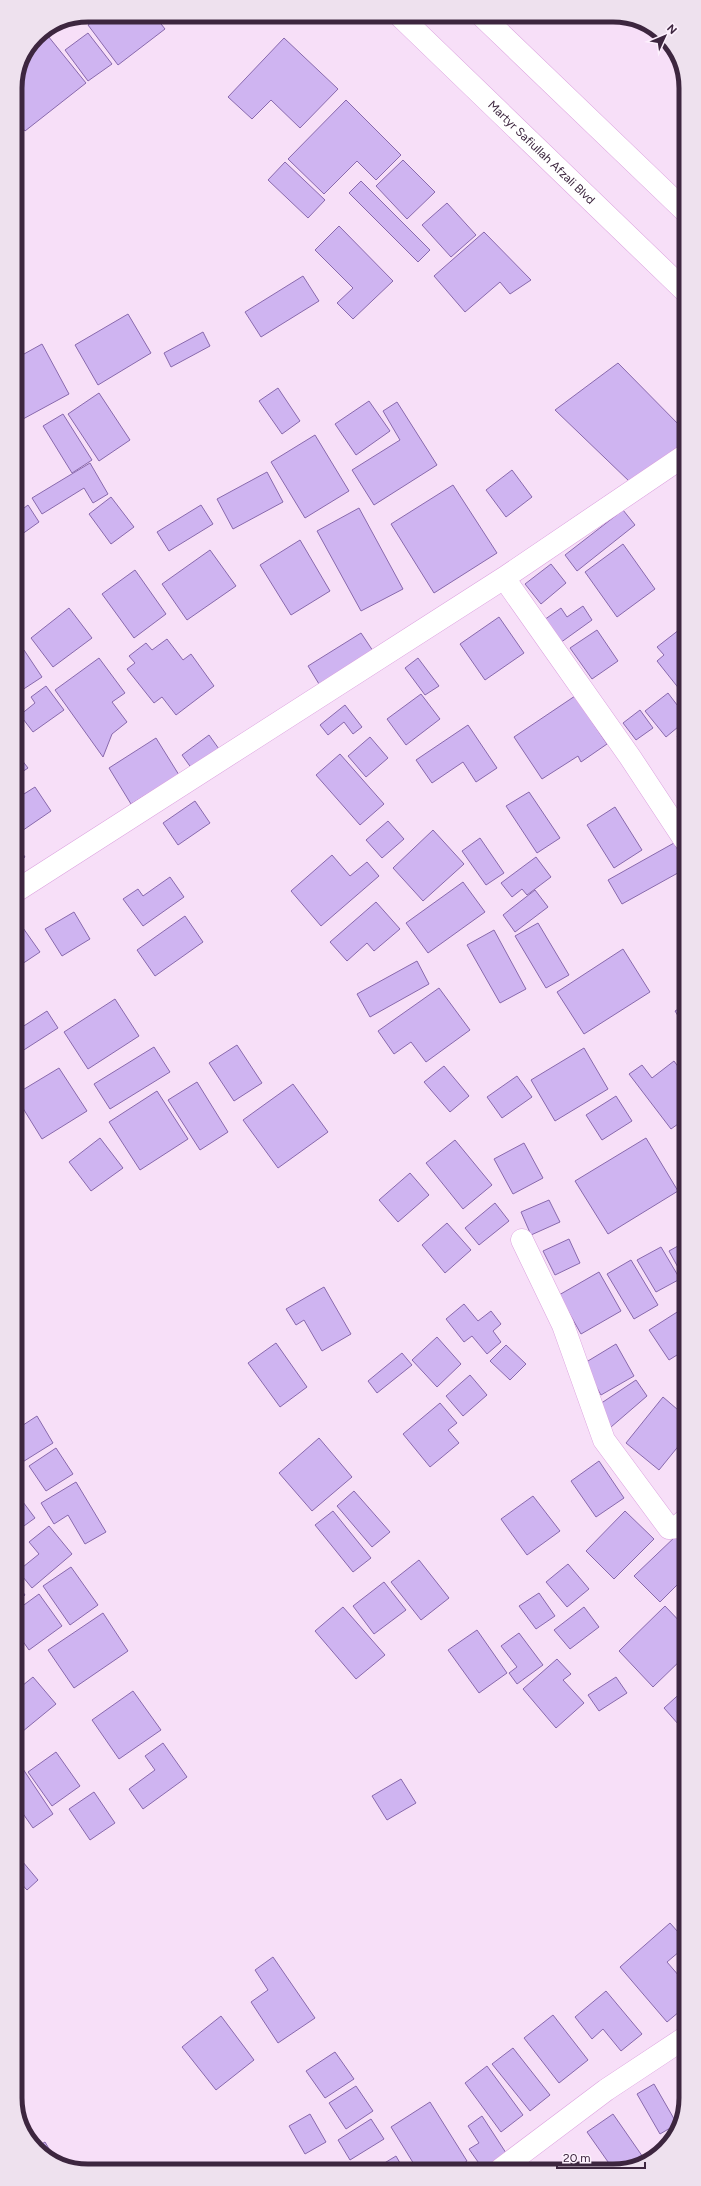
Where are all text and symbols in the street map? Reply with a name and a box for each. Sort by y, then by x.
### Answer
north arrow [645,16,685,56]
text: N [664,22,679,37]
street label: Martyr Safiullah Afzali Blvd [485,98,598,207]
scale bar [557,2144,645,2170]
text: 20 m [563,2151,591,2165]

